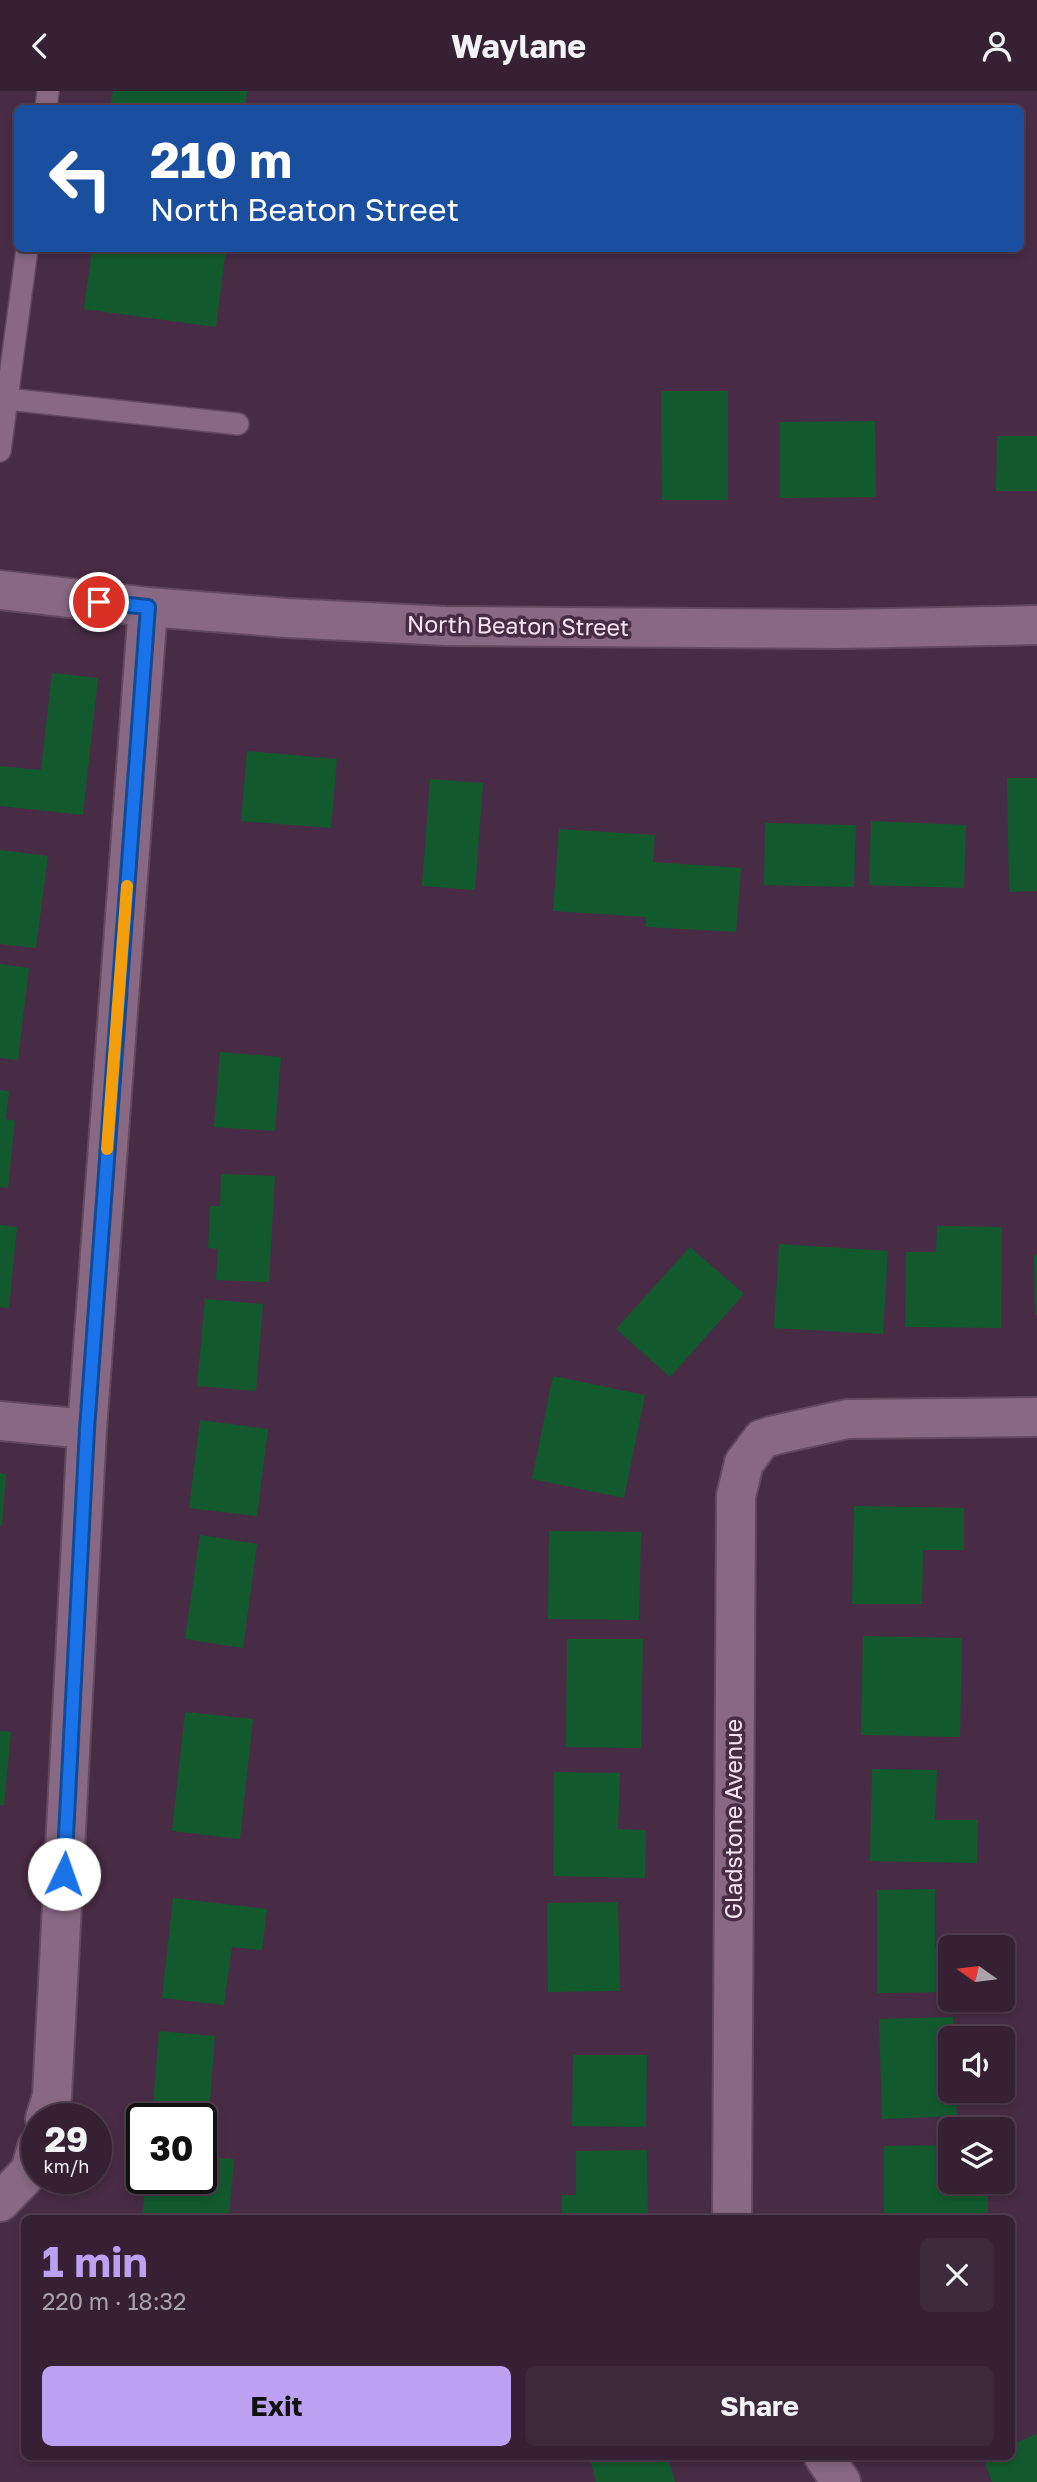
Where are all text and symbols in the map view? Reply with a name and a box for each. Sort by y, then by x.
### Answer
icon: back [21,27,59,65]
text: Waylane [451,27,586,65]
icon: person [978,27,1016,65]
text: 210 m [150,130,292,189]
icon: left [35,133,126,224]
text: North Beaton Street [150,190,459,228]
pin [69,572,129,632]
icon: arrive [80,583,118,621]
street label: North Beaton Street [407,609,629,641]
street label: Gladstone Avenue [719,1719,747,1919]
position arrow [27,1837,101,1911]
north arrow [938,1935,1015,2013]
map controls [938,1935,1015,2194]
button: sound [938,2026,1015,2103]
speed limit sign: 30 [126,2103,217,2194]
button: layers [938,2117,1015,2194]
text: 29 [45,2118,88,2160]
text: km/h [44,2155,89,2177]
text: 1 min [42,2236,148,2286]
button: close [920,2238,994,2312]
text: 220 m · 18:32 [42,2287,186,2315]
button: Exit [42,2366,511,2446]
button: Share [525,2366,994,2446]

